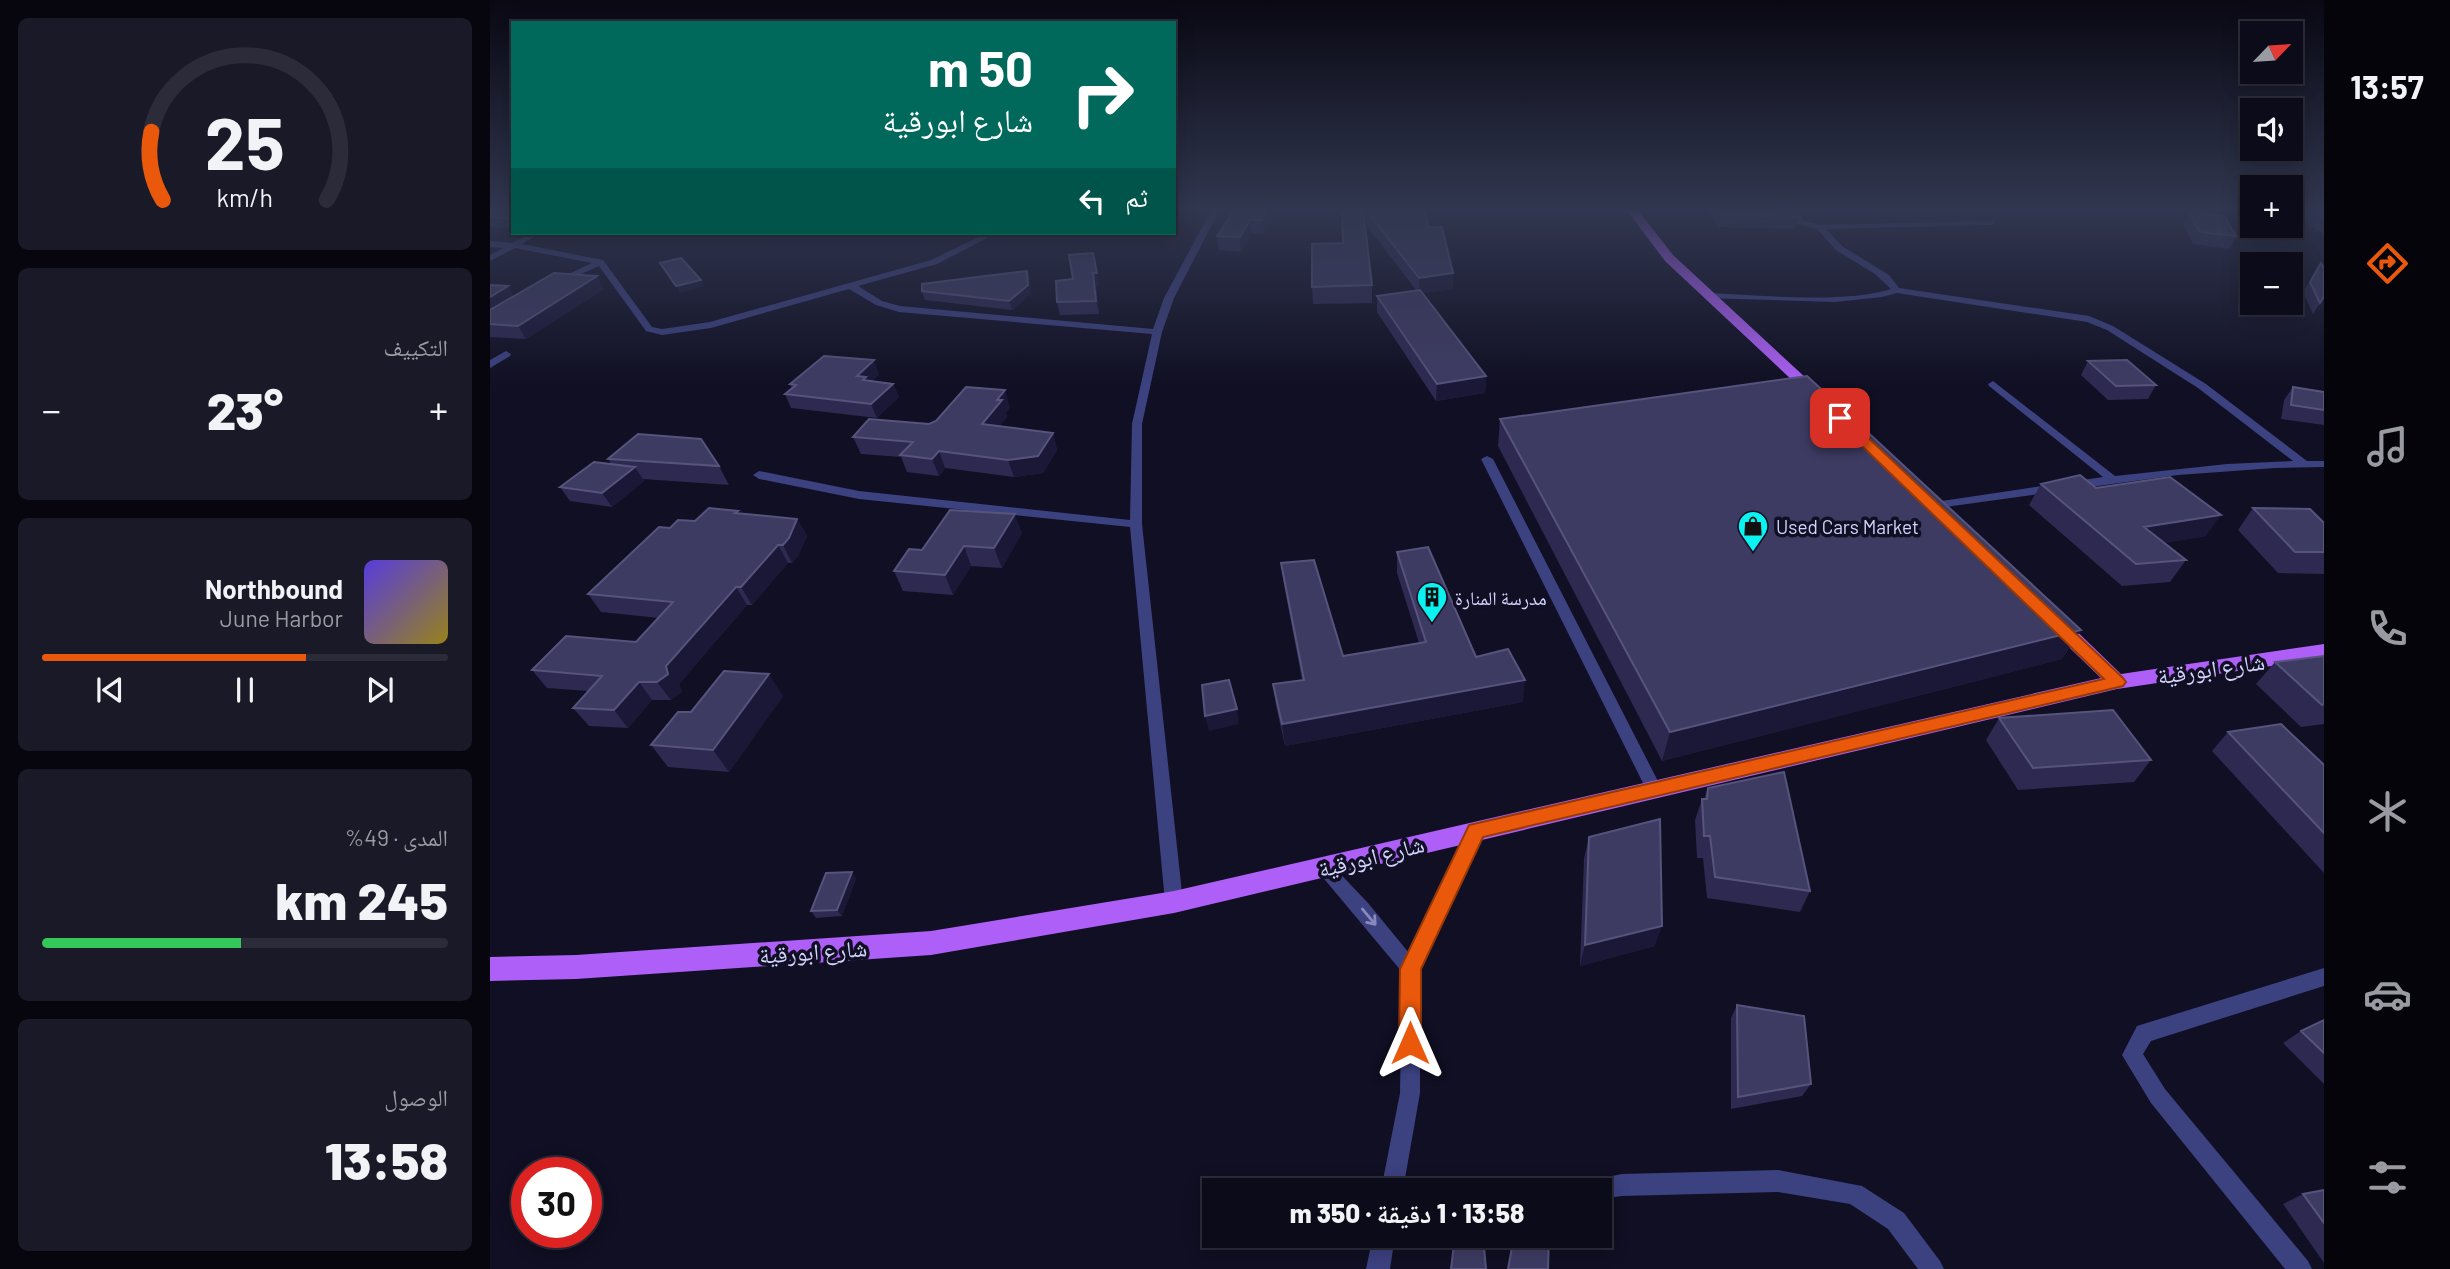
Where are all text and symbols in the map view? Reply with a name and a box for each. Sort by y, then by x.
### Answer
north arrow [2240,21,2303,84]
map controls [2240,21,2303,315]
text: 50 m [928,38,1033,97]
icon: right [1057,49,1148,140]
text: 13:57 [2350,67,2424,105]
text: 25 [205,97,285,185]
button: sound [2240,98,2303,161]
text: شارع ابورقية [883,100,1033,138]
button: + [2240,175,2303,238]
text: ثم [1125,181,1148,212]
text: km/h [217,182,273,212]
icon: left [1073,182,1111,220]
icon: directions [2363,239,2412,288]
button: − [2240,252,2303,315]
text: التكييف [383,333,448,361]
text: 23° [207,378,283,440]
text: − [42,386,61,432]
text: + [429,386,448,432]
pin [1810,388,1870,448]
icon: arrive [1821,399,1859,437]
icon: music [2363,422,2412,471]
shop icon: Used Cars Market [1736,509,1770,553]
place label: Used Cars Market [1776,515,1919,538]
text: Northbound [205,573,343,604]
building icon: مدرسة المنارة [1415,580,1449,624]
place label: مدرسة المنارة [1455,586,1547,610]
text: June Harbor [220,604,343,632]
icon: phone [2363,604,2412,653]
street label: شارع ابورقية [2156,647,2267,691]
icon: previous [91,671,129,709]
icon: pause [226,671,264,709]
icon: next [361,671,399,709]
icon: climate [2363,787,2412,836]
text: المدى · 49% [345,823,448,851]
street label: شارع ابورقية [1315,829,1427,885]
text: 245 km [275,868,448,930]
one-way arrow [1361,908,1377,926]
street label: شارع ابورقية [758,933,868,971]
icon: car [2363,970,2412,1019]
position arrow [1373,1006,1447,1080]
text: الوصول [384,1083,448,1111]
text: 13:58 [325,1128,448,1190]
icon: filters [2363,1153,2412,1202]
speed limit sign: 30 [511,1157,602,1248]
text: 13:58 · 1 دقيقة · 350 m [1290,1197,1524,1228]

